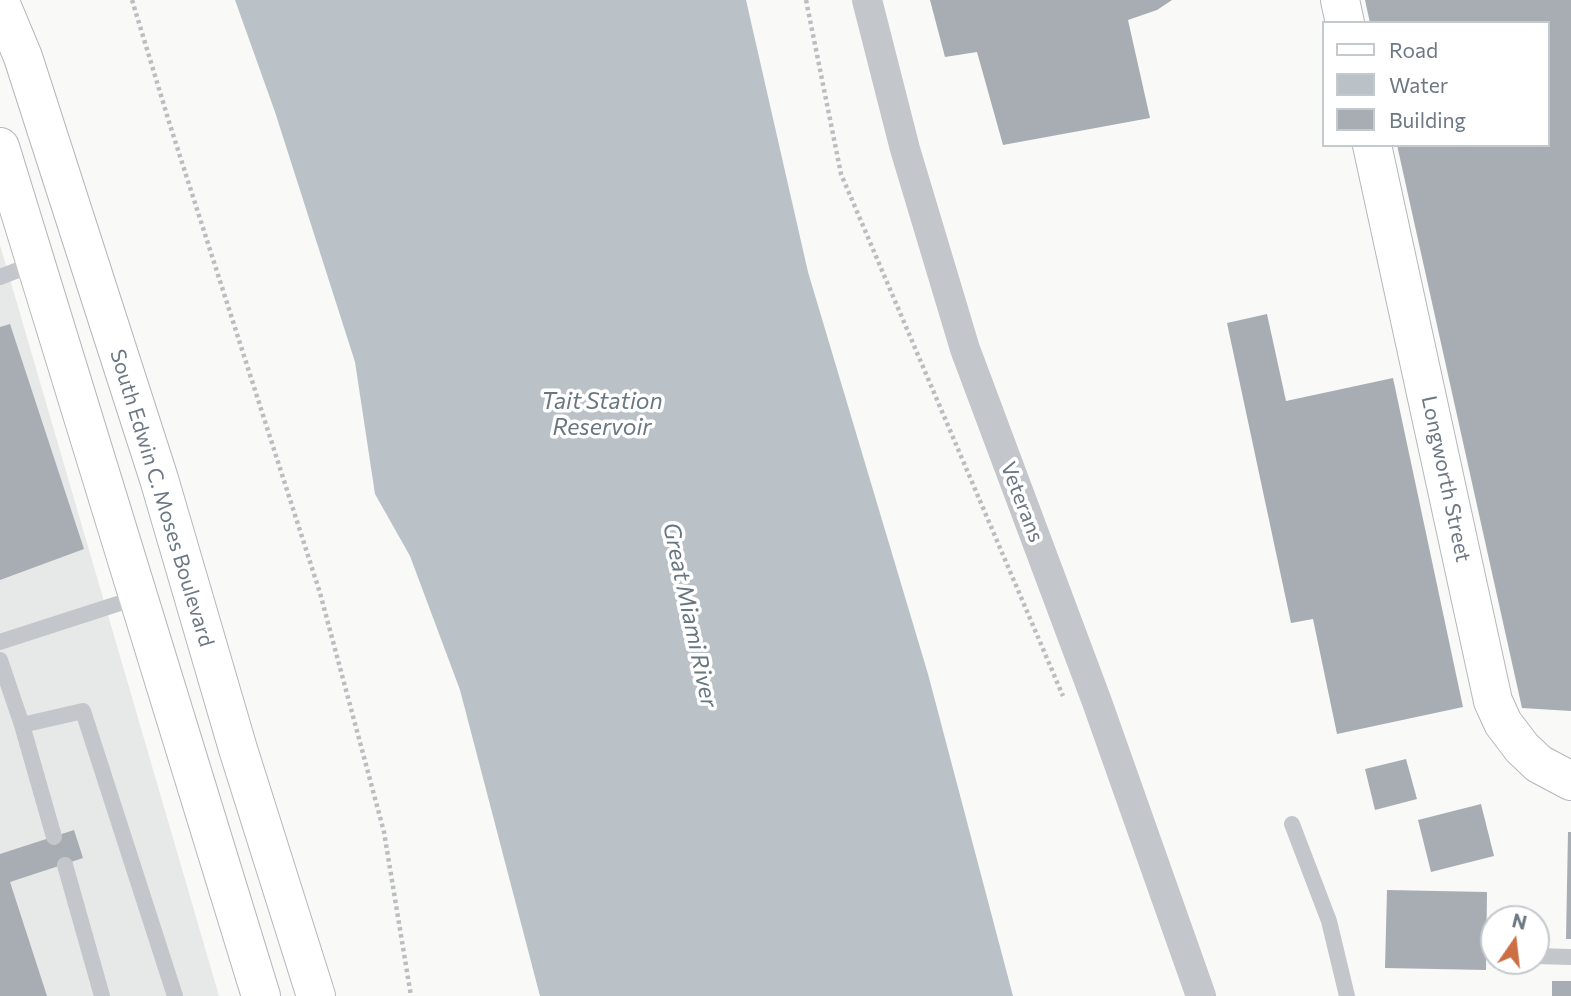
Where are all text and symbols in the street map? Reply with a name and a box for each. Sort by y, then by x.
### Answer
legend [1322,21,1550,147]
text: Road [1389,37,1438,62]
text: Water [1389,72,1448,97]
text: Building [1389,107,1466,132]
street label: South Edwin C. Moses Boulevard [105,346,219,650]
water label: Tait Station Reservoir [541,387,663,441]
street label: Longworth Street [1416,394,1476,564]
street label: Veterans [995,458,1049,546]
water label: Great Miami River [657,520,723,710]
north arrow [1480,905,1550,975]
text: N [1510,908,1529,934]

